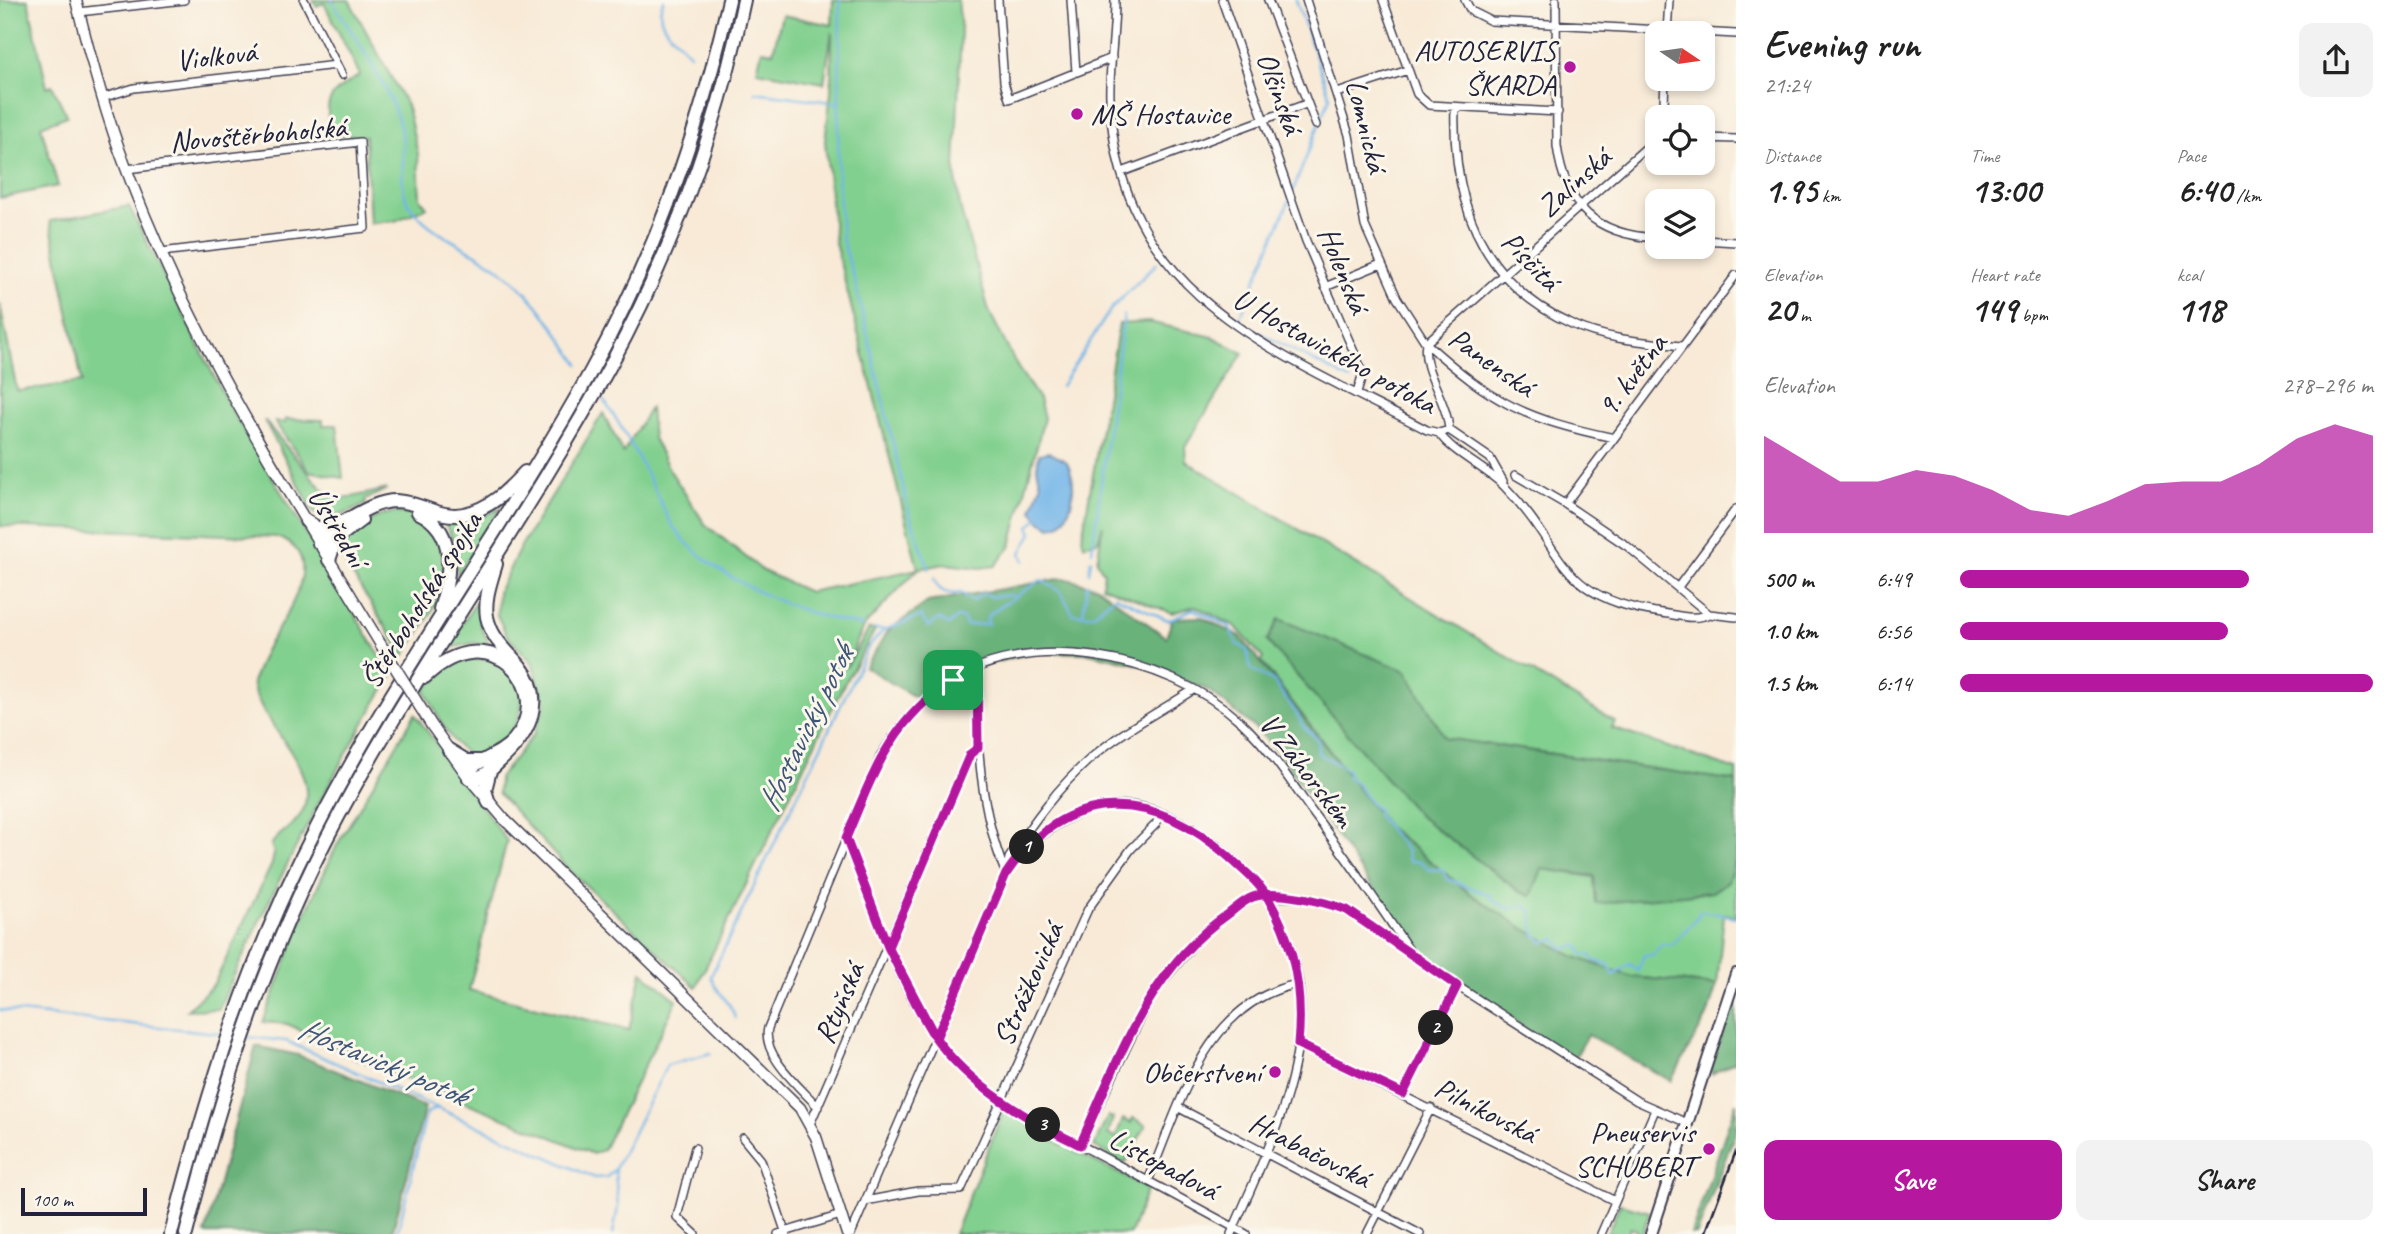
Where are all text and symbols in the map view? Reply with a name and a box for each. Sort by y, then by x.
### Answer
north arrow [1645,21,1715,91]
map controls [1645,21,1715,259]
text: Evening run [1764,21,1920,68]
button: share [2299,23,2373,97]
place label: AUTOSERVIS ŠKARDA [1414,31,1559,103]
street label: Violková [174,32,261,80]
street label: Olšinská [1248,47,1313,142]
marker: AUTOSERVIS ŠKARDA [1562,59,1578,75]
text: 21:24 [1764,71,1810,100]
street label: Lomnická [1337,76,1398,179]
place label: MŠ Hostavice [1091,95,1232,133]
button: locate [1645,105,1715,175]
marker: MŠ Hostavice [1069,106,1085,122]
street label: Novoštěrboholská [168,107,351,161]
street label: Zalinská [1529,137,1621,225]
text: Distance [1764,144,1821,168]
text: Time [1970,144,1999,168]
text: Pace [2177,144,2206,168]
text: 1.95 [1764,168,1817,213]
text: 13:00 [1970,168,2040,213]
text: 6:40 [2177,168,2232,213]
text: km [1817,184,1840,208]
text: /km [2232,184,2261,208]
button: layers [1645,189,1715,259]
street label: Holenská [1310,221,1380,322]
street label: Písčitá [1493,223,1571,301]
text: Elevation [1764,263,1822,287]
text: Heart rate [1970,263,2040,287]
text: kcal [2177,263,2202,287]
street label: U Hostavického potoka [1227,279,1445,423]
text: 20 [1764,287,1796,332]
text: 149 [1970,287,2017,332]
text: 118 [2177,287,2224,332]
text: m [1796,303,1811,327]
text: bpm [2017,303,2048,327]
street label: Panenská [1441,319,1545,407]
street label: 9. května [1589,325,1677,424]
text: Elevation [1764,371,1835,400]
text: 278–296 m [2282,371,2373,400]
street label: Ústřední [300,480,380,579]
street label: Štěrboholská spojka [352,503,491,695]
text: 500 m [1764,565,1813,594]
text: 6:49 [1876,565,1912,594]
text: 1.0 km [1764,617,1818,646]
text: 6:56 [1876,617,1912,646]
water label: Hostavický potok [748,633,866,818]
pin [923,650,983,710]
icon: arrive [934,661,972,699]
text: 1.5 km [1764,669,1817,698]
text: 6:14 [1876,669,1912,698]
street label: V Záhorském [1251,706,1365,836]
pin: 1 [1010,830,1044,864]
text: 1 [1022,834,1031,858]
street label: Strážkovická [984,914,1073,1052]
street label: Rtyňská [805,954,874,1049]
water label: Hostavický potok [292,1008,479,1118]
pin: 2 [1418,1010,1454,1046]
text: 2 [1431,1015,1440,1039]
place label: Občerstvení [1143,1053,1267,1091]
marker: Občerstvení [1267,1064,1283,1080]
street label: Pilníkovská [1428,1068,1546,1153]
street label: Hrabačovská [1243,1103,1380,1198]
pin: 3 [1026,1108,1060,1142]
text: 3 [1038,1112,1047,1136]
place label: Pneuservis SCHUBERT [1575,1113,1702,1185]
street label: Listopadová [1103,1119,1228,1210]
button: Save [1764,1140,2062,1220]
button: Share [2076,1140,2373,1220]
marker: Pneuservis SCHUBERT [1701,1141,1717,1157]
scale bar [21,1185,147,1217]
text: 100 m [32,1188,73,1212]

